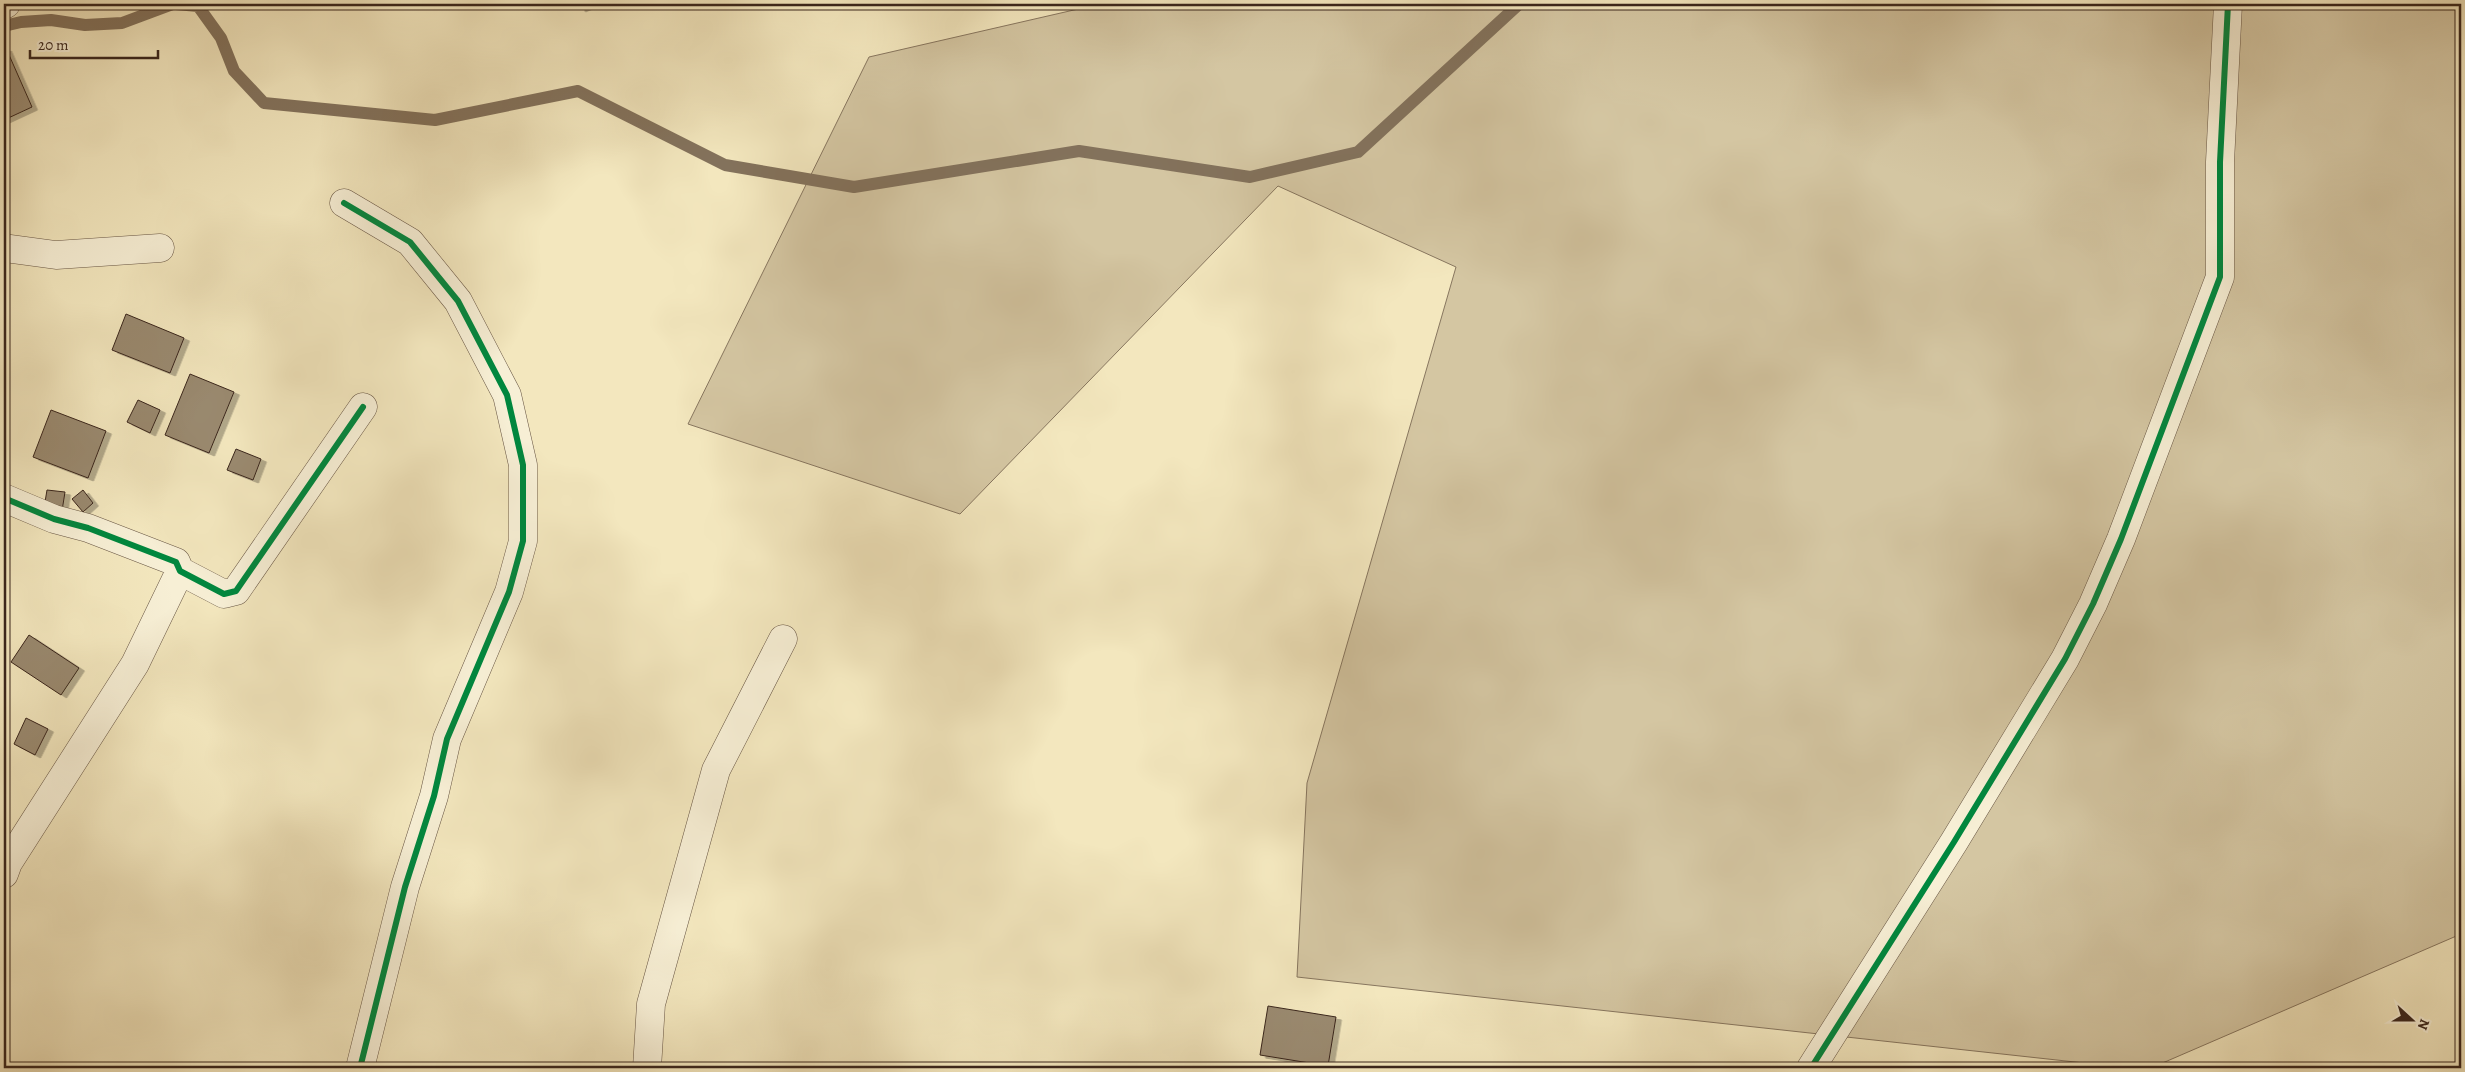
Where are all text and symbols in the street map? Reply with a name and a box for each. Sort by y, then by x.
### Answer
scale bar [30,28,158,60]
text: 20 m [38,35,69,55]
north arrow [2388,994,2438,1044]
text: N [2413,1016,2434,1033]

